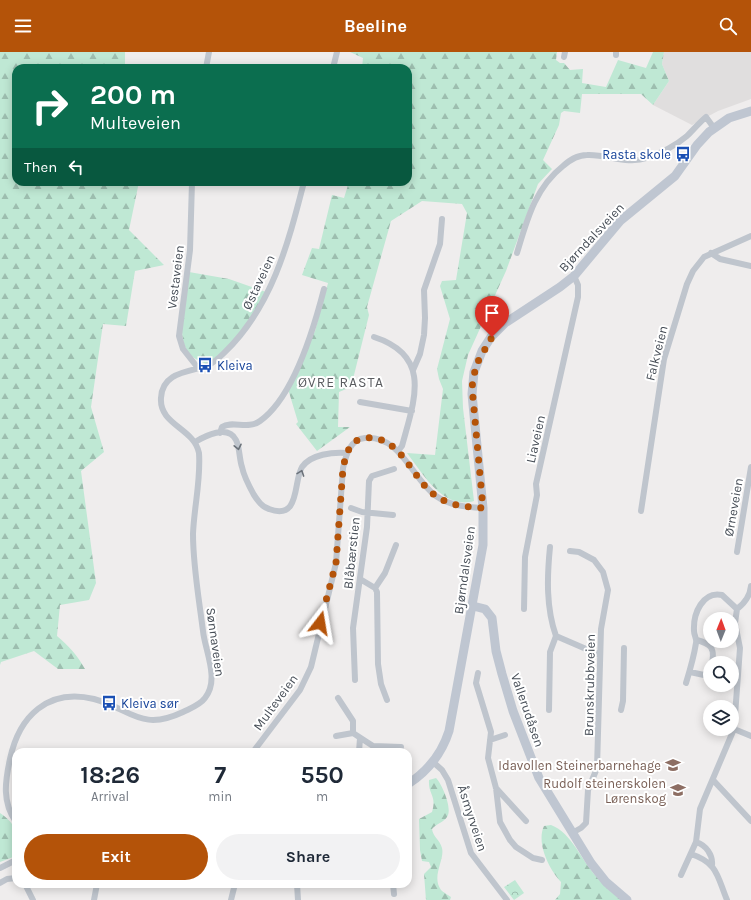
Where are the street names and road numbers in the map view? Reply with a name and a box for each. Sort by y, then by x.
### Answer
street label: Bjørndalsveien [556,200,627,275]
street label: Vestaveien [164,244,187,310]
street label: Østaveien [239,252,278,312]
street label: Falkveien [642,324,671,382]
street label: Liaveien [523,414,548,465]
street label: Ørneveien [721,477,746,538]
street label: Blåbærstien [340,516,363,590]
street label: Bjørndalsveien [451,525,478,615]
street label: Sønnaveien [203,607,228,677]
street label: Brunskrubbveien [581,634,598,736]
street label: Multeveien [250,671,301,733]
street label: Vallerudåsen [508,671,547,749]
street label: Åsmyrveien [455,783,491,853]

